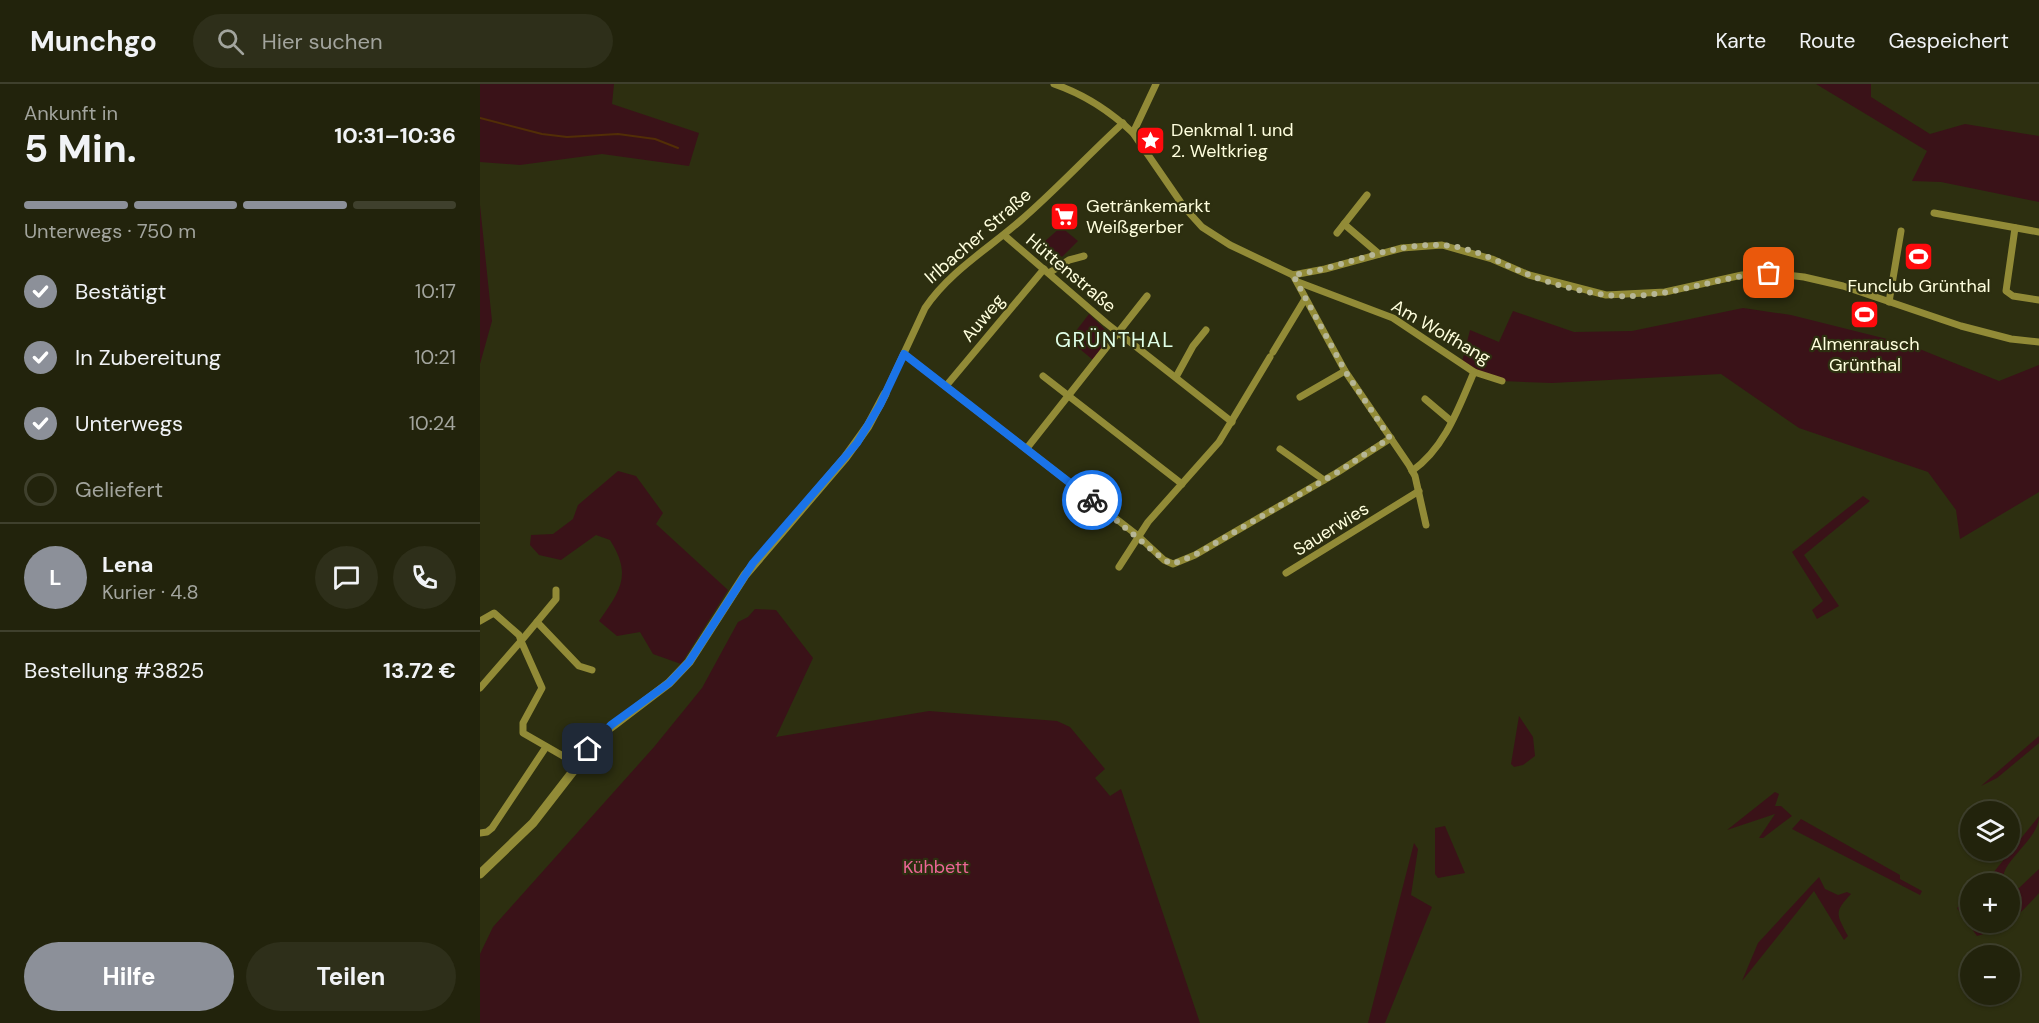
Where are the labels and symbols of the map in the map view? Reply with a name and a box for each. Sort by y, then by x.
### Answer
place label: Denkmal 1. und 2. Weltkrieg [1171,118,1294,163]
place icon: Denkmal 1. und 2. Weltkrieg [1134,124,1166,156]
street label: Irlbacher Straße [920,183,1036,289]
place label: Getränkemarkt Weißgerber [1086,194,1211,239]
supermarket icon: Getränkemarkt Weißgerber [1049,200,1081,232]
street label: Hüttenstraße [1021,228,1121,318]
sports icon: Funclub Grünthal [1903,241,1935,273]
pin [1743,247,1794,298]
place label: Funclub Grünthal [1847,274,1991,298]
street label: Auweg [956,289,1010,347]
street label: Am Wolfhang [1387,294,1495,370]
sports icon: Almenrausch Grünthal [1849,299,1881,331]
district label: GRÜNTHAL [1055,326,1175,354]
place label: Almenrausch Grünthal [1810,332,1920,377]
courier [1062,470,1122,530]
street label: Sauerwies [1289,496,1373,562]
pin [562,723,613,774]
park label: Kühbett [903,855,969,879]

